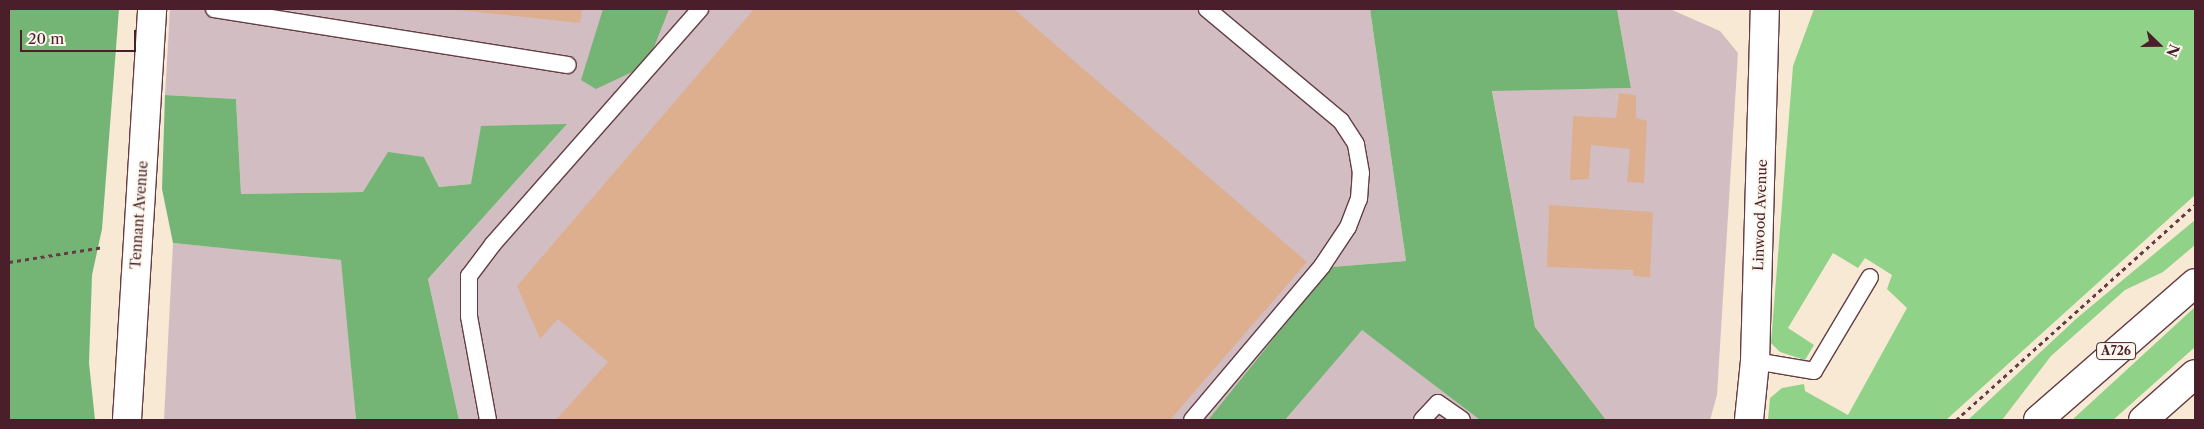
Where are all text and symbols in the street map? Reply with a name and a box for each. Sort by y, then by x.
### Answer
scale bar [22,20,139,52]
north arrow [2134,20,2184,70]
text: 20 m [28,29,64,48]
text: N [2162,42,2184,60]
street label: Linwood Avenue [1750,159,1770,271]
street label: Tennant Avenue [127,160,151,270]
road number: A726 [2096,342,2136,361]

